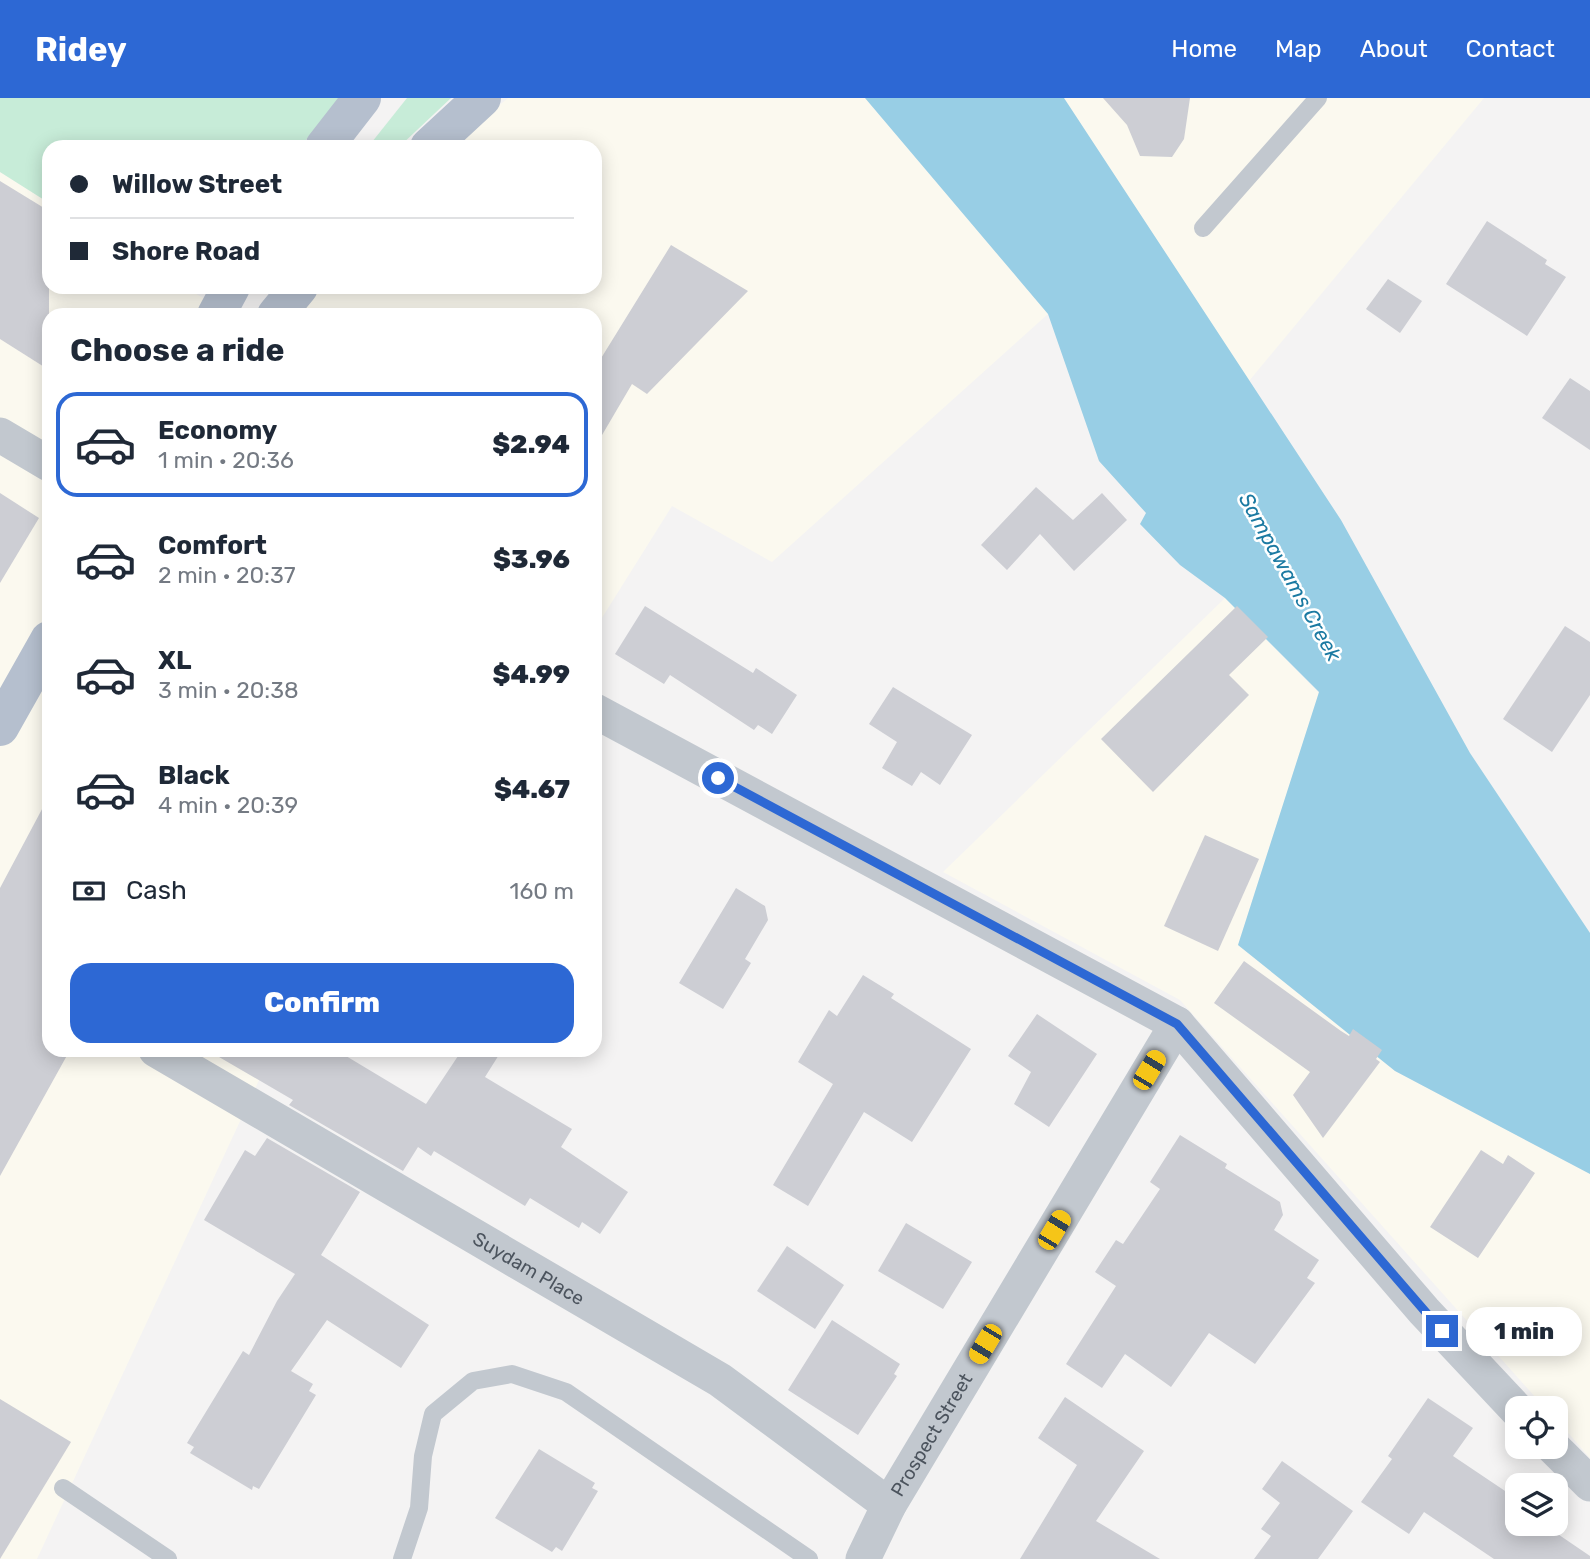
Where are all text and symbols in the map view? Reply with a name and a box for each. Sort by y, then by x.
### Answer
text: Ridey [35,30,127,69]
text: Home [1171,35,1237,63]
text: Map [1275,35,1322,63]
text: About [1360,35,1428,63]
text: Contact [1466,35,1555,63]
text: Willow Street [112,169,282,200]
text: Shore Road [112,236,260,267]
text: Choose a ride [70,331,284,369]
icon: car [74,413,137,476]
text: Economy [158,415,277,446]
text: $2.94 [492,429,570,460]
text: 1 min · 20:36 [158,446,294,474]
water label: Sampawams Creek [1234,488,1348,666]
icon: car [74,528,137,591]
text: Comfort [158,530,267,561]
text: $3.96 [493,544,570,575]
text: 2 min · 20:37 [158,561,296,589]
icon: car [74,643,137,706]
text: XL [158,645,191,676]
text: $4.99 [493,659,570,690]
text: 3 min · 20:38 [158,676,299,704]
icon: car [74,758,137,821]
text: Black [158,760,230,791]
route start [702,762,734,794]
text: $4.67 [494,774,570,805]
text: 4 min · 20:39 [158,791,298,819]
icon: cash [70,872,108,910]
text: Cash [126,875,187,906]
text: 160 m [510,877,574,905]
button: Confirm [70,963,574,1043]
car [1130,1047,1169,1093]
car [1035,1207,1074,1253]
street label: Suydam Place [469,1227,588,1310]
callout: 1 min [1466,1306,1582,1356]
route end [1426,1315,1458,1347]
text: 1 min [1494,1317,1554,1345]
car [966,1321,1005,1367]
street label: Prospect Street [886,1369,978,1501]
map controls [1505,1396,1568,1536]
button: locate [1505,1396,1568,1459]
button: layers [1505,1473,1568,1536]

